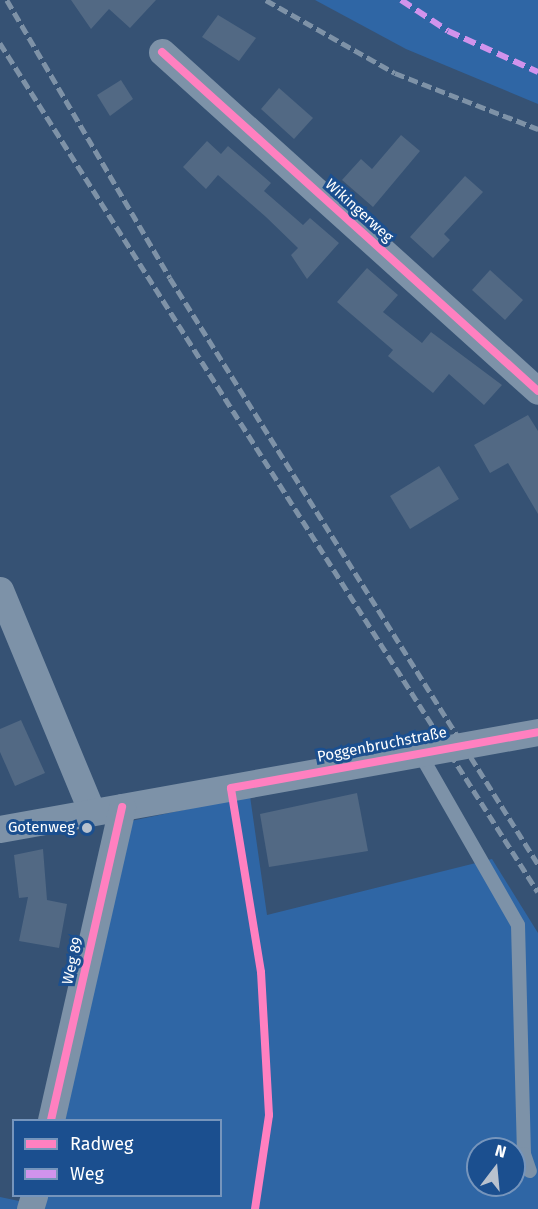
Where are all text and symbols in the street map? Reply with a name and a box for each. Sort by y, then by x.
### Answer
street label: Wikingerweg [321,176,397,246]
street label: Poggenbruchstraße [316,724,448,766]
place label: Gotenweg [8,819,75,837]
marker: Gotenweg [80,821,94,835]
street label: Weg 89 [59,936,87,986]
legend [12,1119,222,1197]
text: Radweg [70,1133,133,1155]
north arrow [466,1137,526,1197]
text: N [493,1141,508,1162]
text: Weg [70,1163,104,1185]

